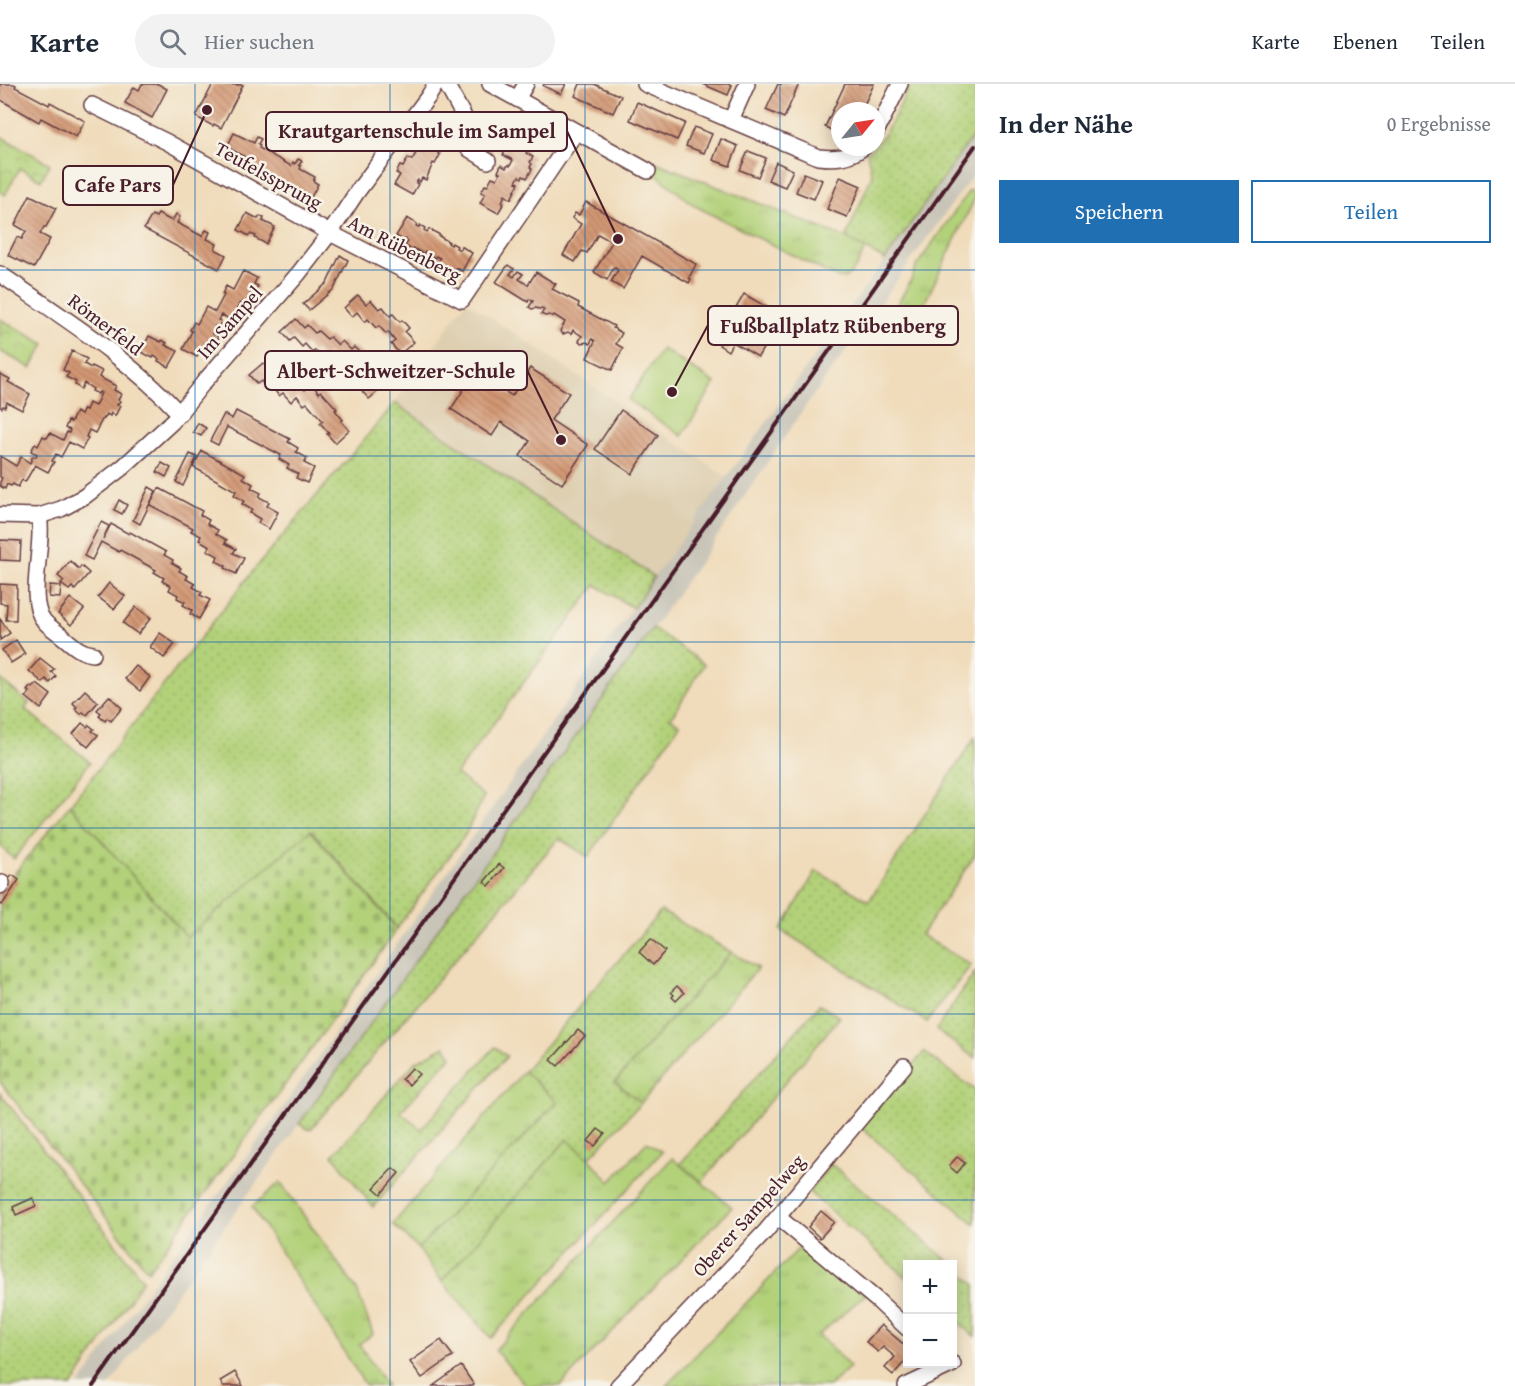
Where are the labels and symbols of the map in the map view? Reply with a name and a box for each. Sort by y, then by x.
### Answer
north arrow [831,102,885,156]
callout: Krautgartenschule im Sampel [266,112,567,151]
text: Krautgartenschule im Sampel [278,115,556,146]
street label: Teufelssprung [210,133,328,217]
callout: Cafe Pars [63,166,173,205]
text: Cafe Pars [75,169,161,200]
street label: Am Rübenberg [343,207,467,289]
street label: Im Sampel [189,279,269,365]
street label: Römerfeld [62,286,150,362]
callout: Fußballplatz Rübenberg [708,306,958,345]
text: Fußballplatz Rübenberg [720,310,947,341]
callout: Albert-Schweitzer-Schule [265,351,527,390]
text: Albert-Schweitzer-Schule [277,355,515,386]
street label: Oberer Sampelweg [685,1147,811,1283]

